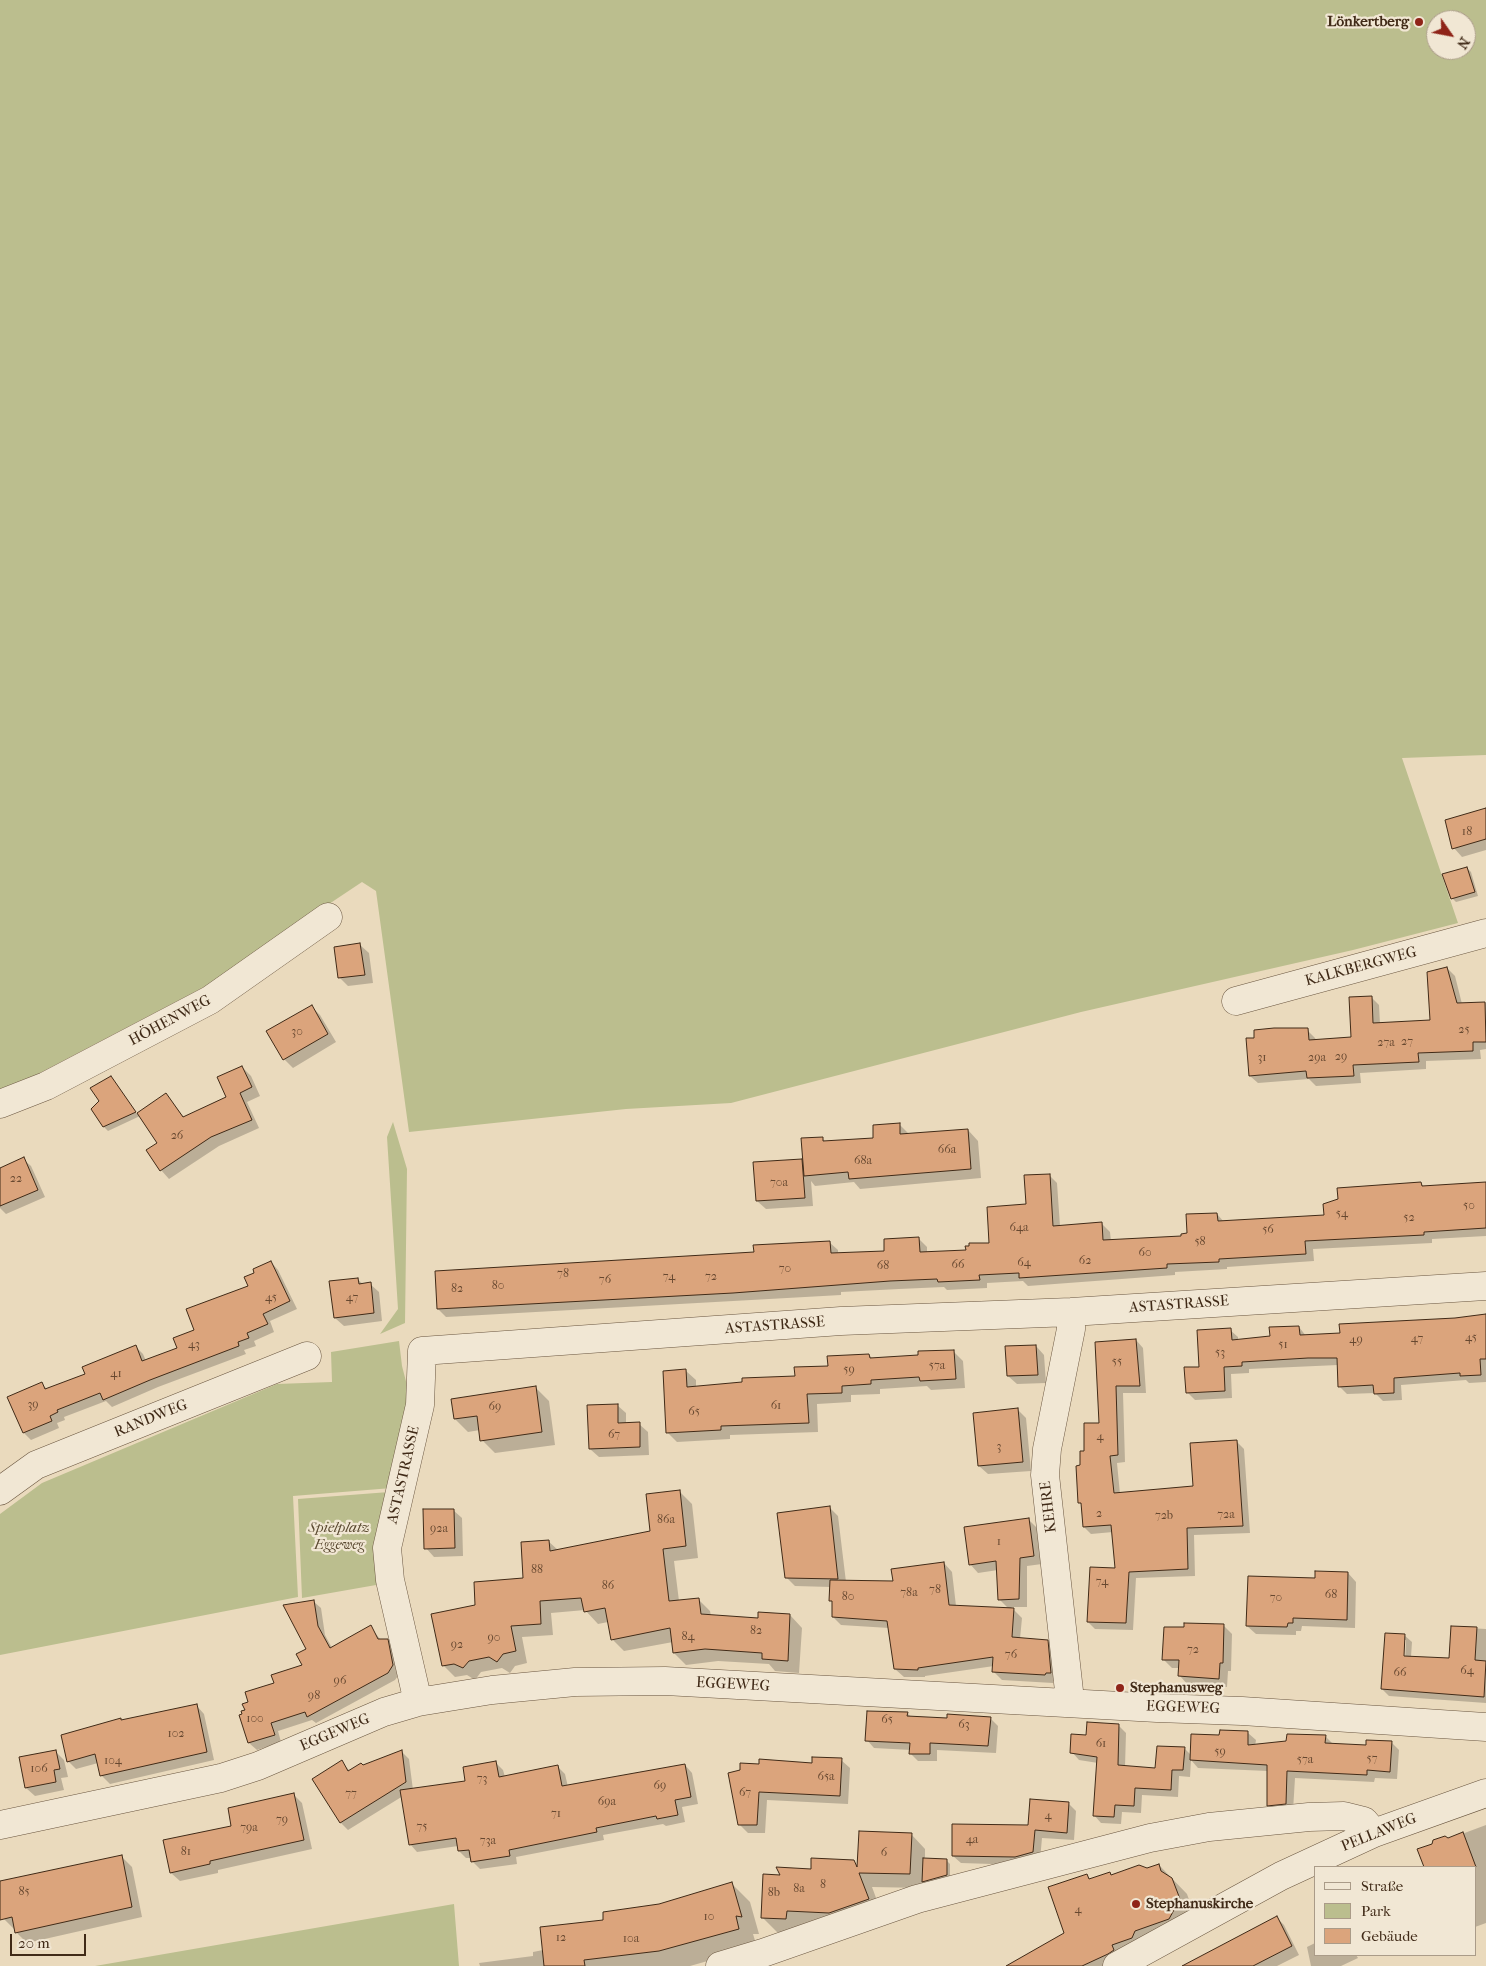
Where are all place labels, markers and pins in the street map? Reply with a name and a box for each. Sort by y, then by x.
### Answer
place label: Lönkertberg [1327,13,1409,31]
marker: Lönkertberg [1413,16,1425,28]
place label: Stephanusweg [1130,1679,1223,1697]
marker: Stephanusweg [1114,1682,1126,1694]
place label: Stephanuskirche [1146,1895,1253,1913]
marker: Stephanuskirche [1130,1898,1142,1910]

